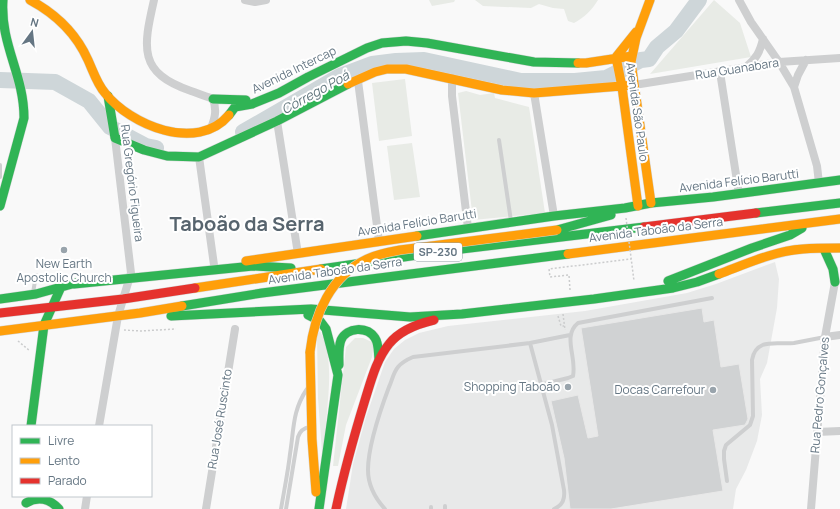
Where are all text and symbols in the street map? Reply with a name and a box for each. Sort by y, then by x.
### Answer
north arrow [12,12,52,52]
text: N [29,14,41,30]
street label: Avenida Intercap [249,42,339,97]
street label: Rua Guanabara [694,54,780,83]
street label: Avenida São Paulo [622,61,653,163]
water label: Córrego Poá [278,66,353,118]
street label: Rua Gregório Figueira [117,123,148,242]
street label: Avenida Felício Barutti [678,165,800,196]
street label: Avenida Felício Barutti [356,205,478,240]
district label: Taboão da Serra [169,210,325,237]
street label: Avenida Taboão da Serra [588,213,724,246]
road number: SP-230 [414,243,462,261]
marker: New Earth Apostolic Church [59,245,69,255]
street label: Avenida Taboão da Serra [267,253,403,288]
place label: New Earth Apostolic Church [16,255,112,286]
street label: Rua Pedro Gonçalves [806,336,833,454]
street label: Rua José Ruscinto [203,368,236,470]
place label: Shopping Taboão [464,378,560,395]
place label: Docas Carrefour [615,381,706,398]
marker: Shopping Taboão [563,382,573,392]
marker: Docas Carrefour [708,385,718,395]
legend [12,425,152,497]
text: Livre [48,432,74,449]
text: Lento [48,452,80,469]
text: Parado [48,472,87,489]

